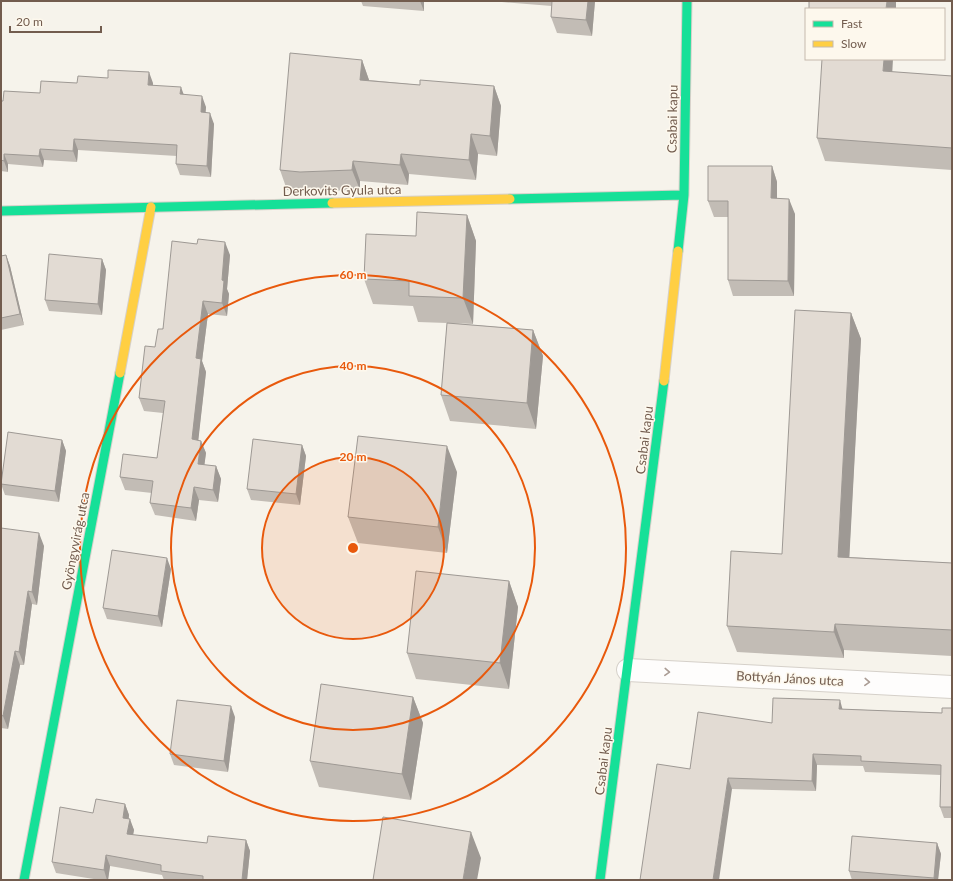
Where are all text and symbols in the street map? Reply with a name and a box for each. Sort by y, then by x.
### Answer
scale bar [10,8,101,34]
legend [805,8,945,60]
text: 20 m [16,14,43,29]
text: Fast [841,16,863,31]
text: Slow [841,36,867,51]
street label: Csabai kapu [663,85,681,153]
street label: Derkovits Gyula utca [282,181,402,199]
text: 60 m [340,267,366,282]
text: 40 m [340,358,366,373]
street label: Csabai kapu [632,405,656,475]
text: 20 m [340,449,366,464]
street label: Gyöngyvirág utca [58,491,92,591]
centre of rings [346,541,360,555]
street label: Bottyán János utca [736,667,844,689]
one-way arrow [664,668,670,676]
one-way arrow [864,678,870,687]
street label: Csabai kapu [591,726,615,796]

